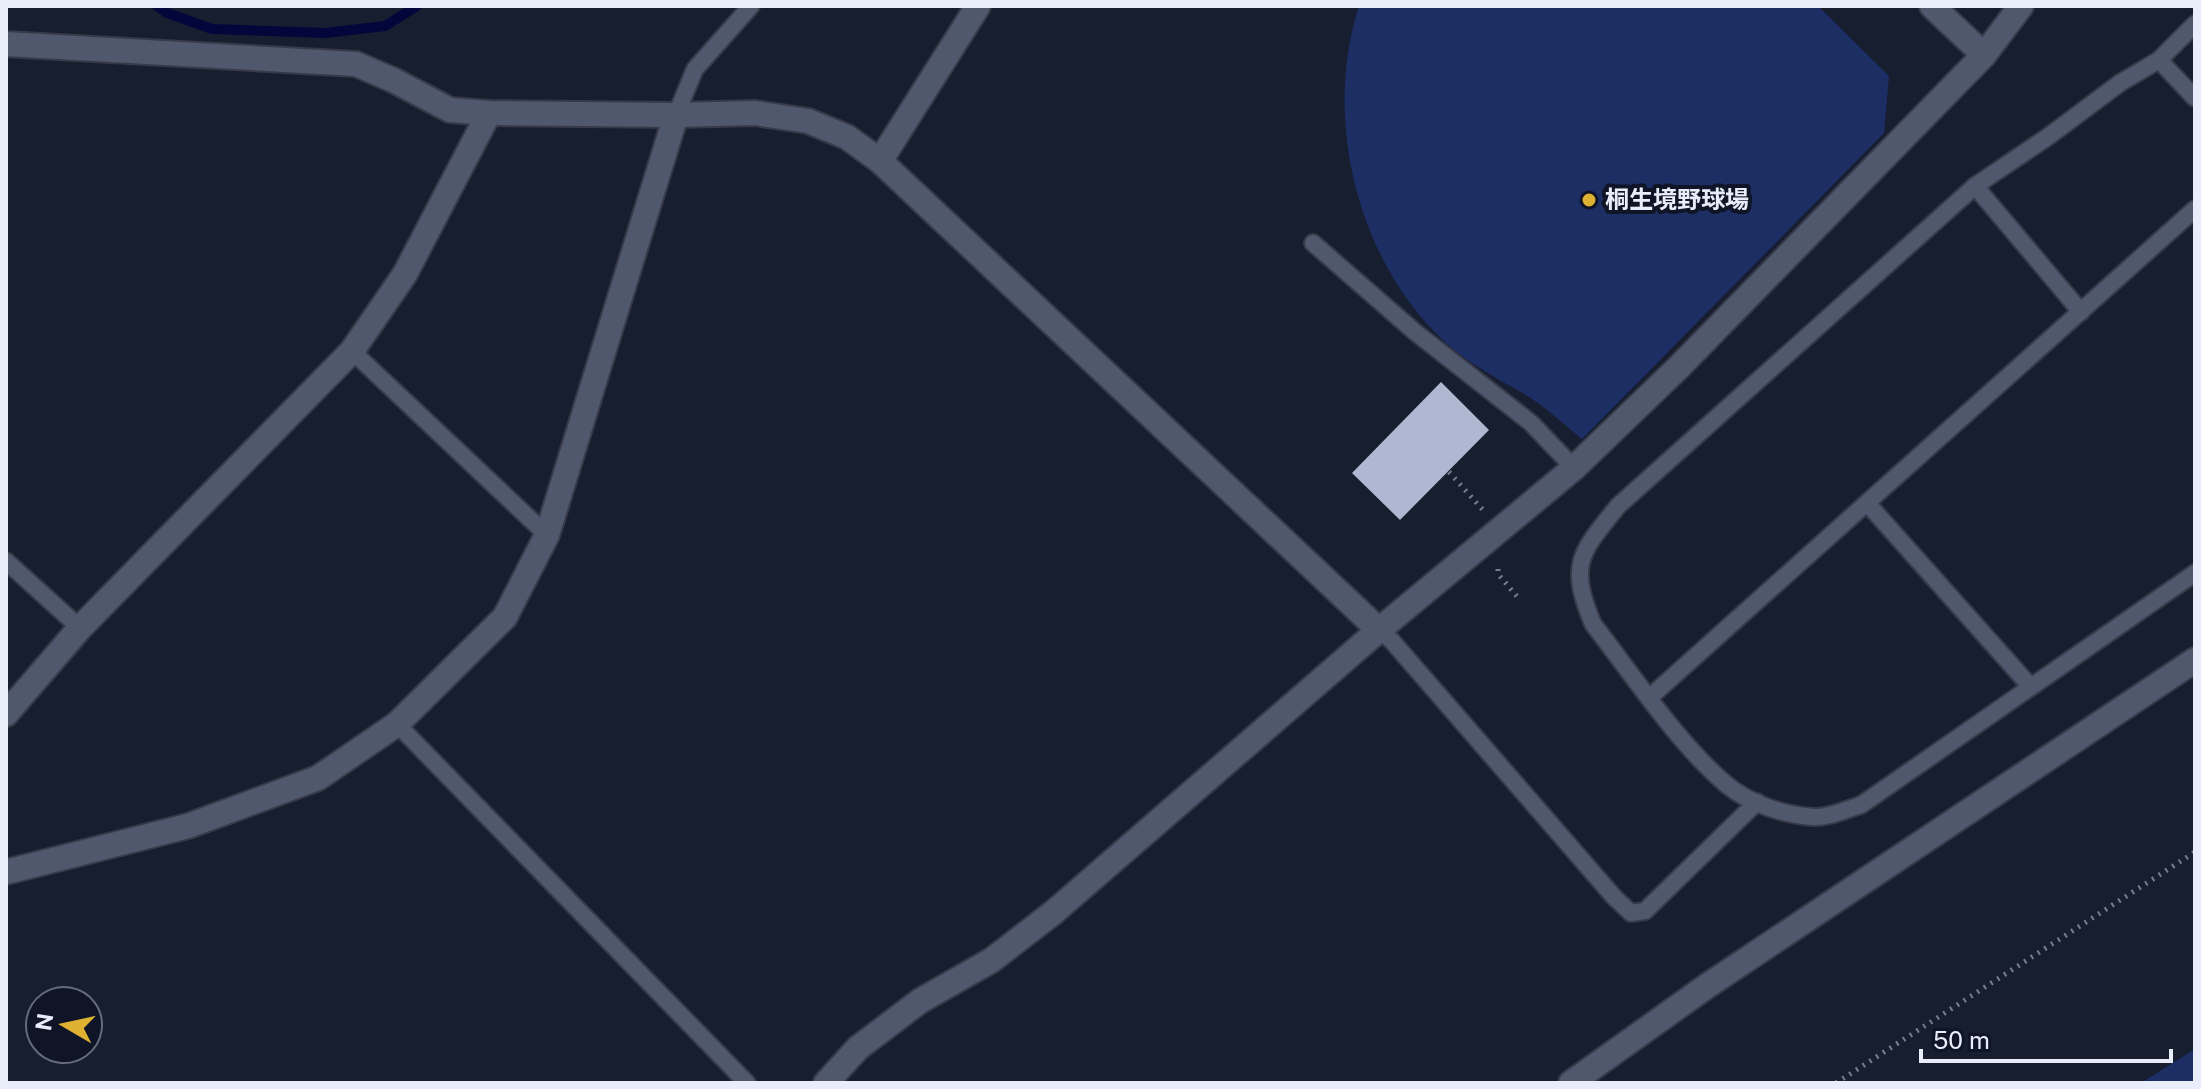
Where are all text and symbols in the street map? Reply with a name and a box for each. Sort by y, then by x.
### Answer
place label: 桐生境野球場 [1605,185,1749,213]
marker: 桐生境野球場 [1580,191,1598,209]
north arrow [24,985,104,1065]
text: N [30,1011,58,1032]
scale bar [1921,1013,2171,1063]
text: 50 m [1933,1026,1990,1054]

